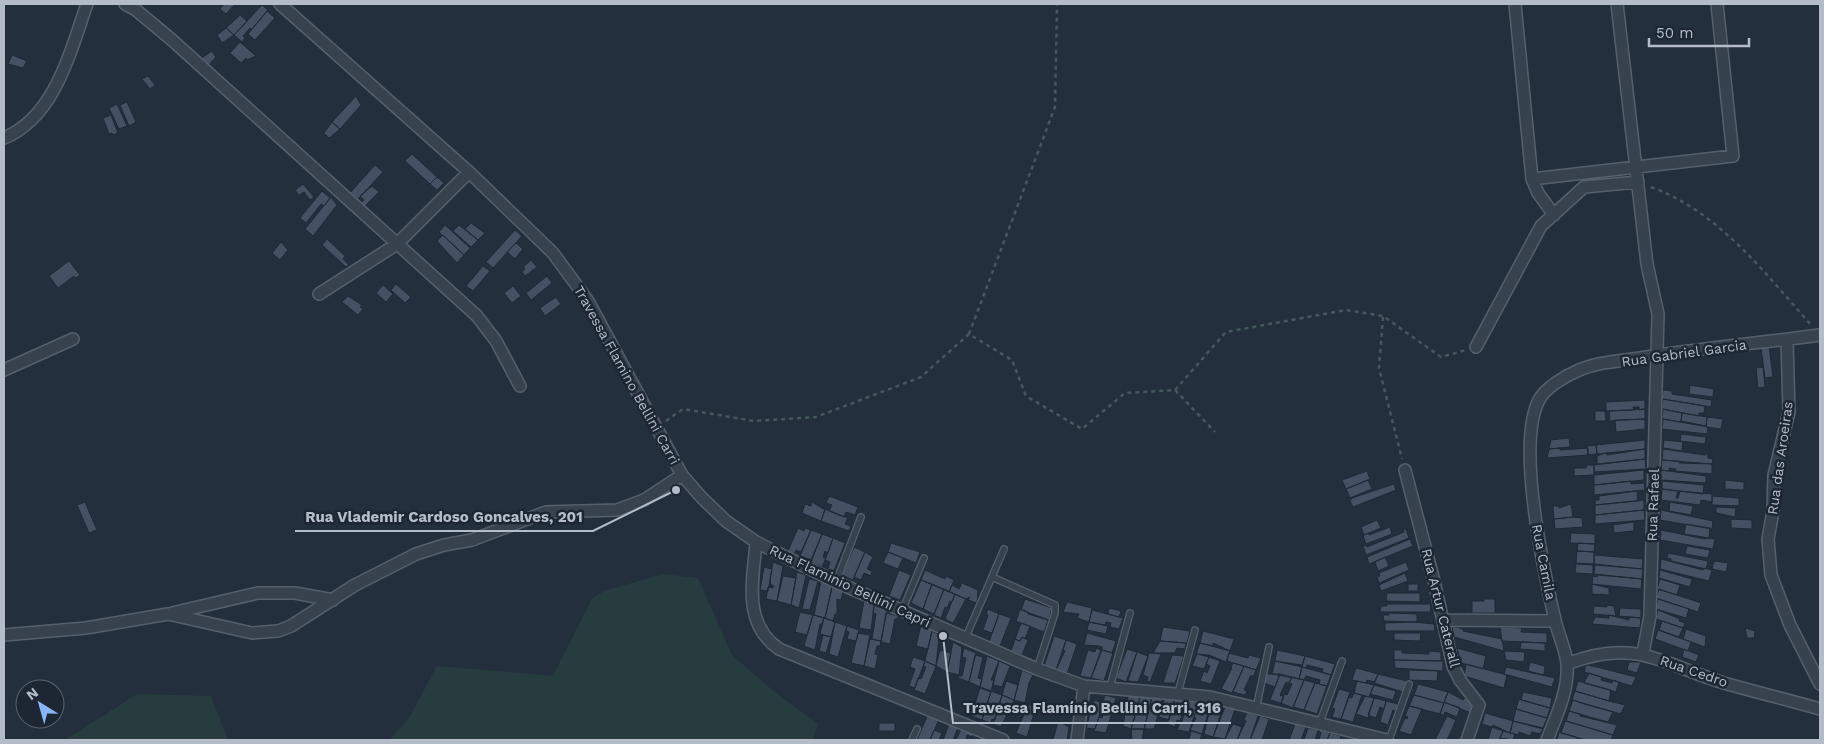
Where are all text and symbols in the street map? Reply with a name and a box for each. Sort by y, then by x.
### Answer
scale bar [1649,15,1749,47]
text: 50 m [1656,24,1693,42]
street label: Travessa Flamino Bellini Carri [571,283,683,467]
street label: Rua Gabriel Garcia [1620,336,1748,370]
street label: Rua das Aroeiras [1764,400,1796,516]
street label: Rua Rafael [1644,468,1662,542]
callout: Rua Vlademir Cardoso Goncalves, 201 [295,501,593,531]
text: Rua Vlademir Cardoso Goncalves, 201 [305,508,583,526]
street label: Rua Camila [1529,523,1559,601]
street label: Rua Flaminio Bellini Capri [767,542,933,630]
street label: Rua Artur Caterall [1418,547,1464,670]
street label: Rua Cedro [1658,652,1730,690]
north arrow [15,679,65,729]
text: N [23,684,41,703]
callout: Travessa Flamínio Bellini Carri, 316 [953,693,1231,723]
text: Travessa Flamínio Bellini Carri, 316 [963,699,1221,717]

